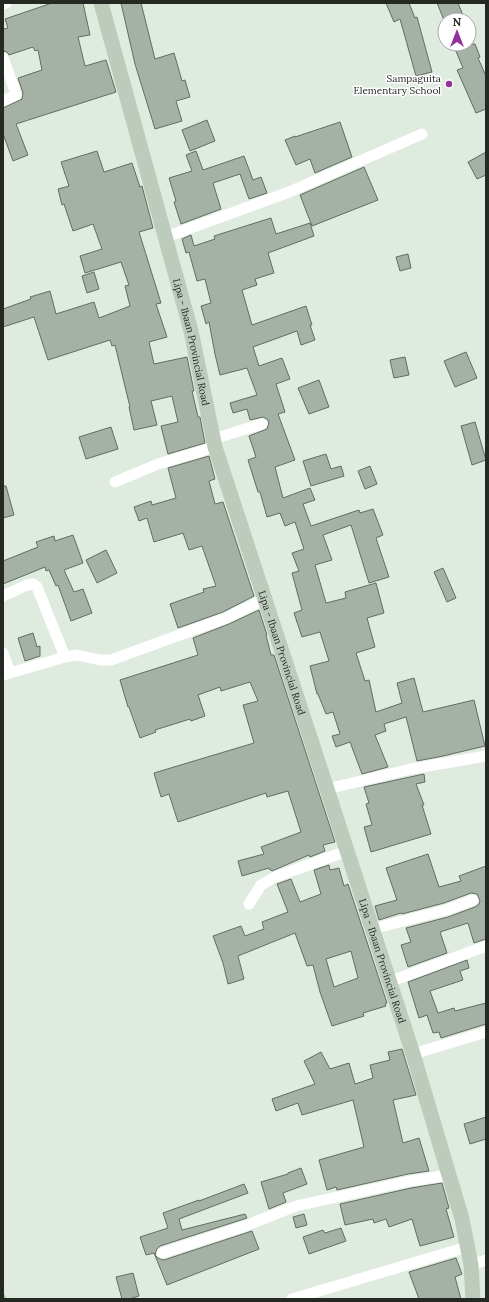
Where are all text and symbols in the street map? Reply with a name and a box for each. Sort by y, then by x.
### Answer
north arrow [437,12,477,52]
text: N [453,15,462,29]
place label: Sampaguita Elementary School [353,72,441,97]
marker: Sampaguita Elementary School [444,79,454,89]
street label: Lipa - Ibaan Provincial Road [170,277,213,407]
street label: Lipa - Ibaan Provincial Road [256,589,309,717]
street label: Lipa - Ibaan Provincial Road [356,897,409,1025]

